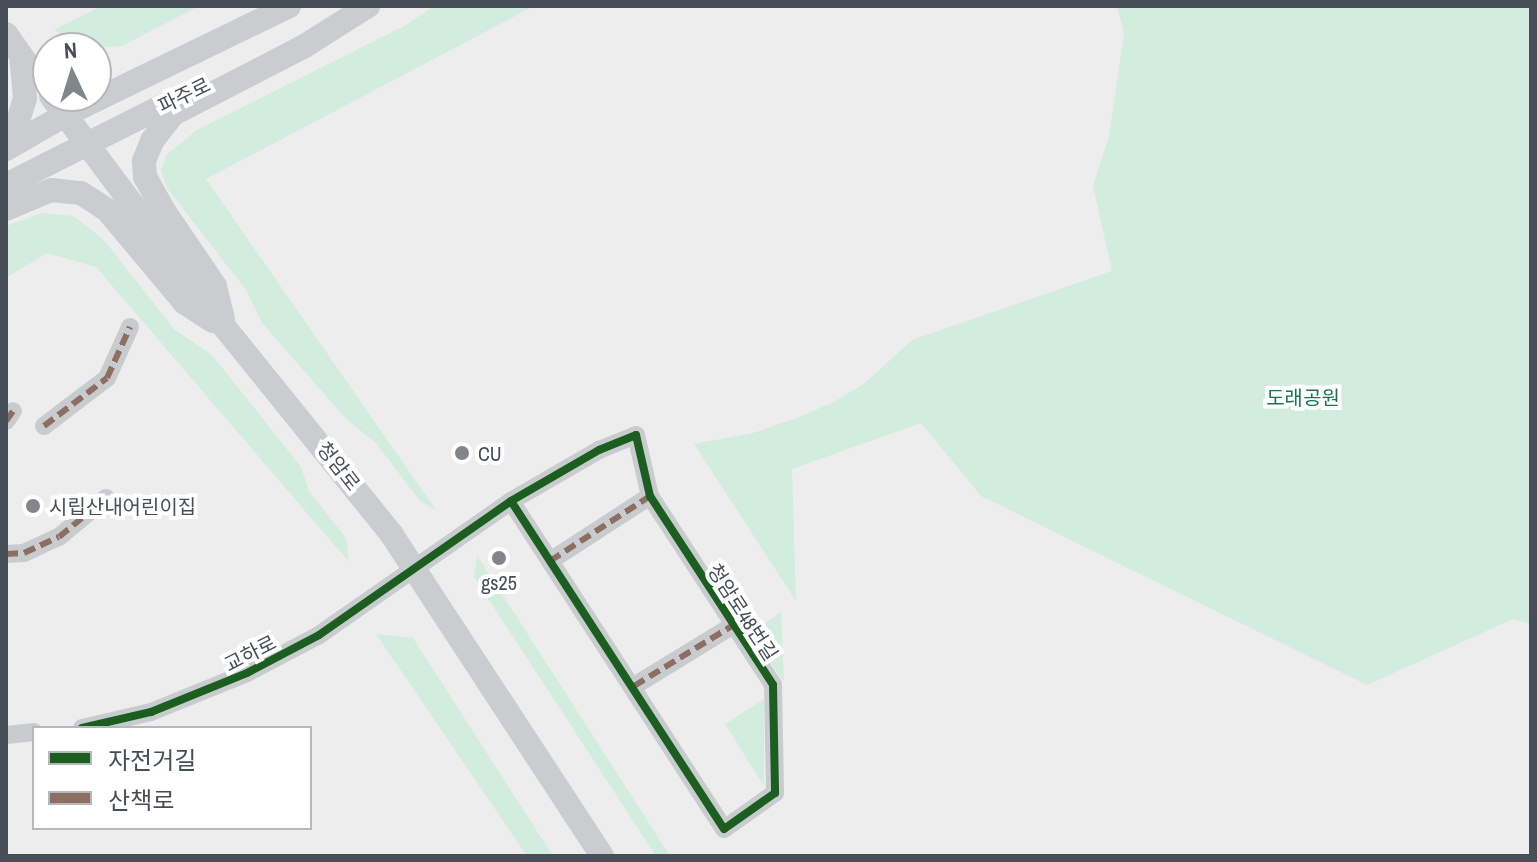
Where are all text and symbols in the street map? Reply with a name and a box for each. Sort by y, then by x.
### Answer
north arrow [32,32,112,112]
text: N [63,35,78,65]
street label: 파주로 [154,72,214,118]
park label: 도래공원 [1266,385,1340,409]
street label: 청암로 [313,437,365,495]
place label: CU [478,441,502,465]
marker: CU [453,444,471,462]
place label: 시립산내어린이집 [49,494,196,518]
marker: 시립산내어린이집 [24,497,42,515]
marker: gs25 [490,549,508,567]
street label: 청암로48번길 [703,559,783,665]
place label: gs25 [481,570,517,594]
street label: 교하로 [220,630,280,676]
legend [32,726,312,830]
text: 자전거길 [108,744,196,776]
text: 산책로 [108,784,174,816]

